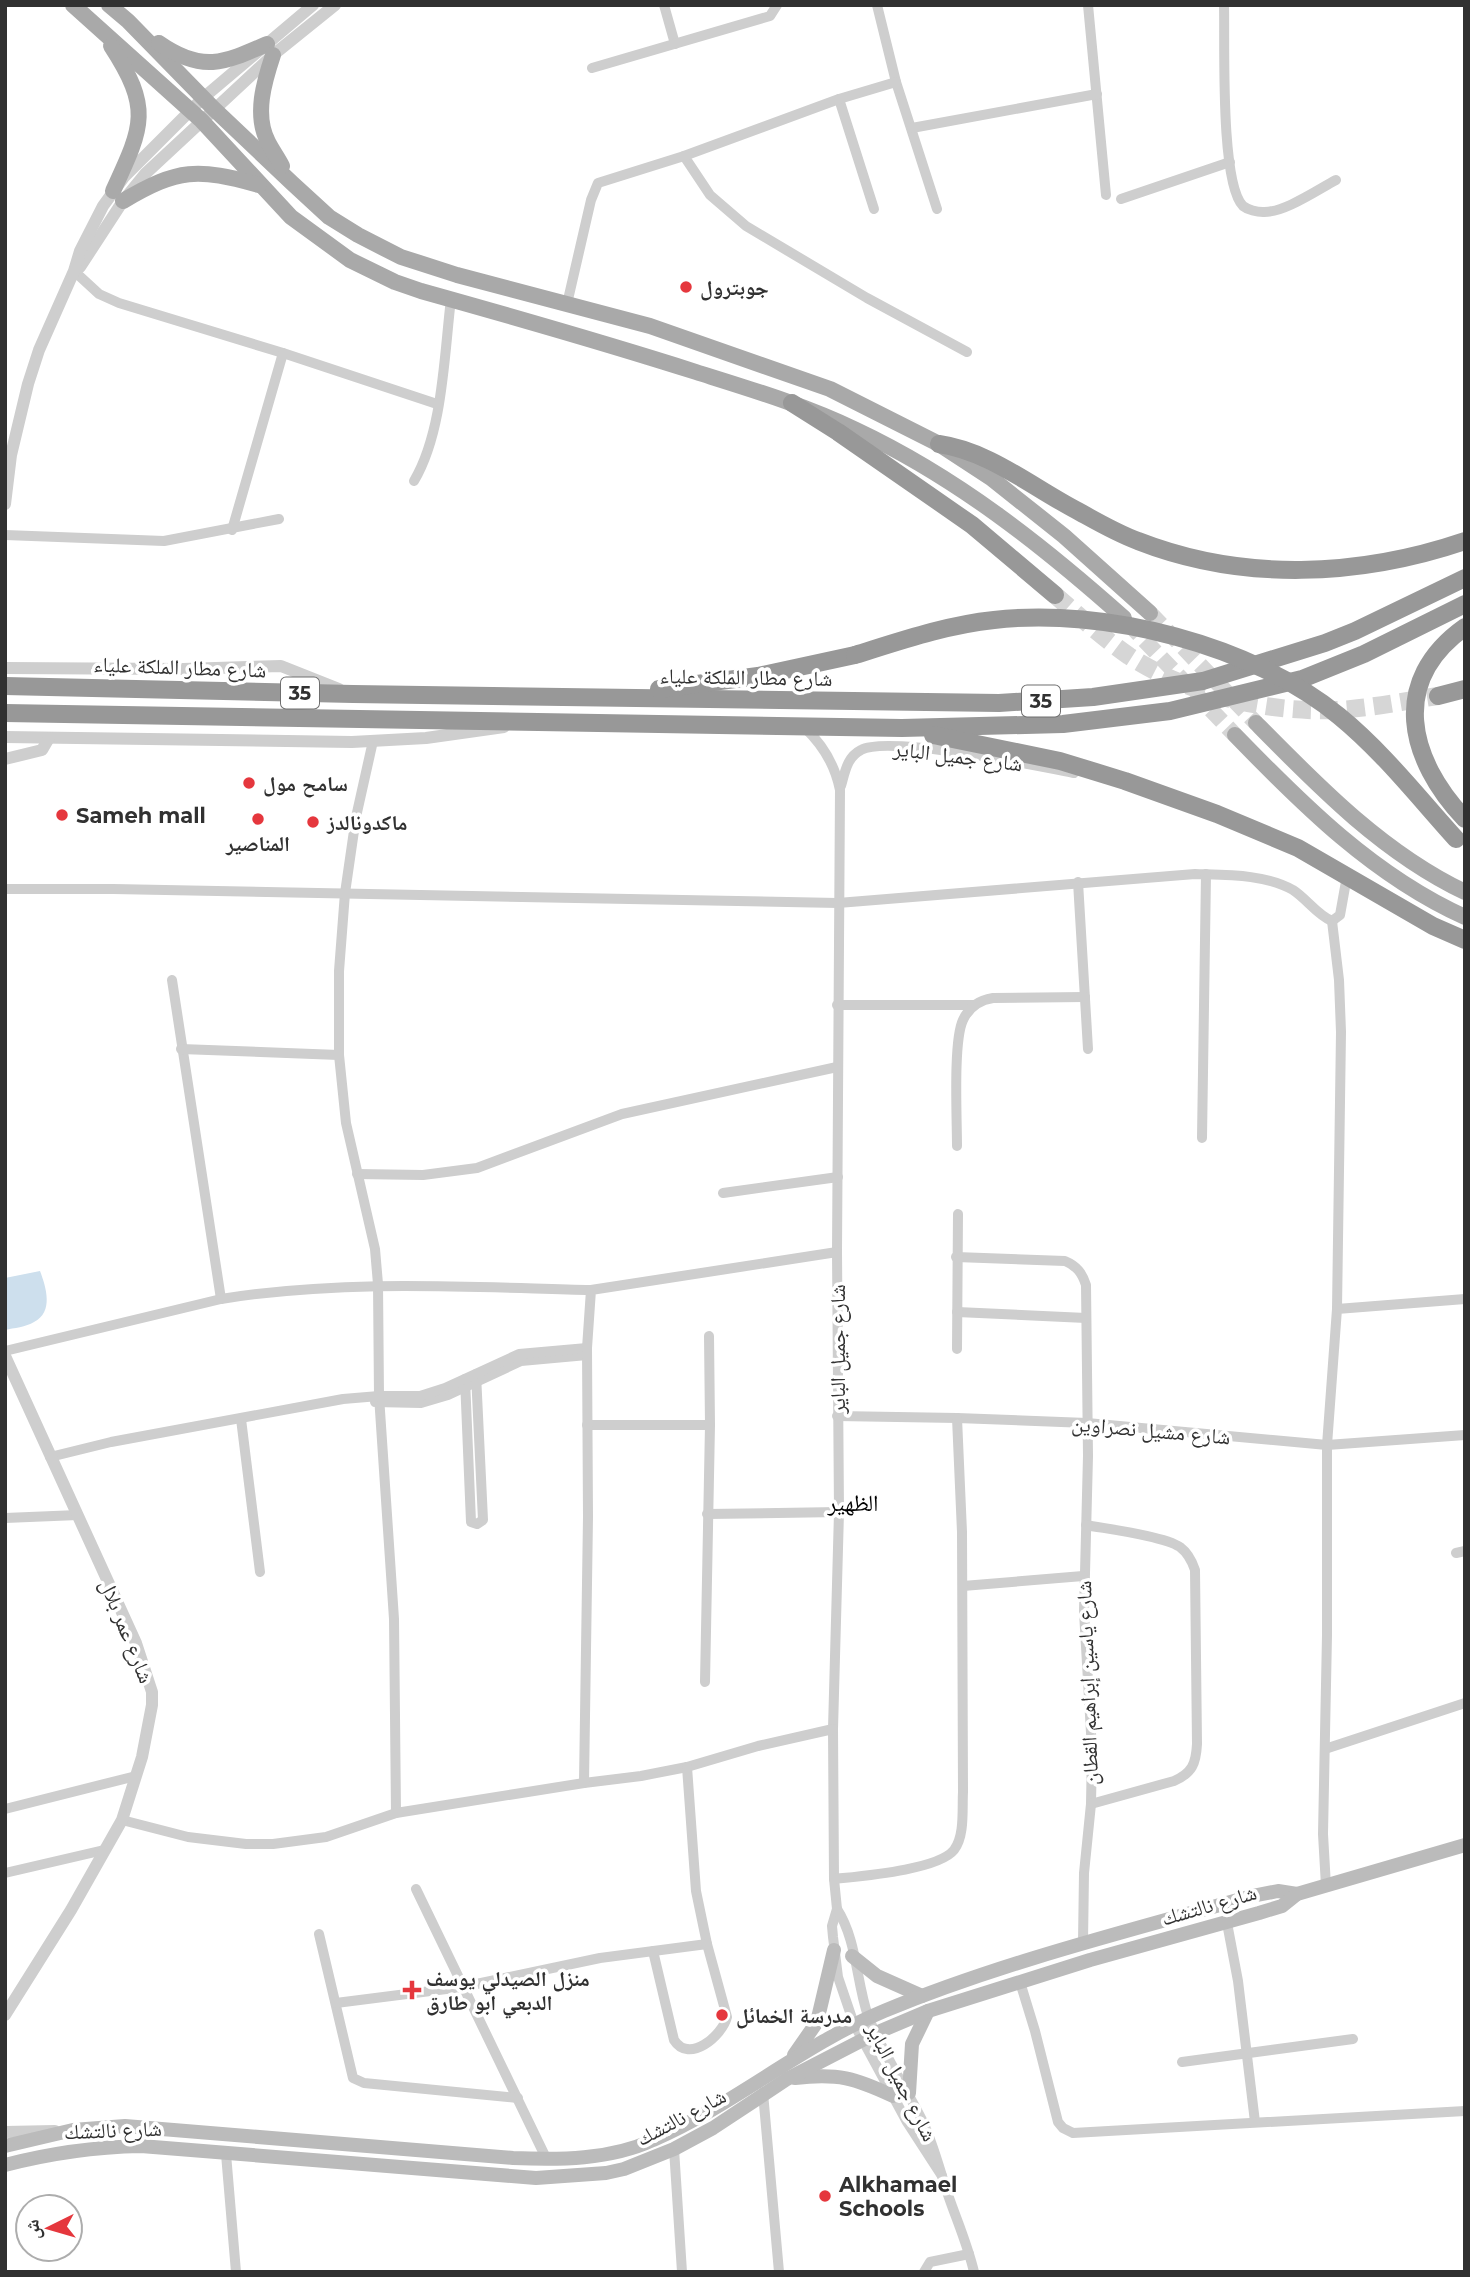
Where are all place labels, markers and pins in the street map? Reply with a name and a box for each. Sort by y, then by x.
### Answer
place label: جوبترول [700,275,769,301]
marker: جوبترول [678,279,694,295]
place label: سامح مول [263,771,348,798]
marker: سامح مول [241,775,257,791]
place label: Sameh mall [76,803,206,828]
marker: Sameh mall [54,807,70,823]
place label: ماكدونالدز [326,810,407,835]
marker: المناصير [250,811,266,827]
marker: ماكدونالدز [305,814,321,830]
place label: المناصير [225,831,290,856]
place label: منزل الصيدلي يوسف الدبعي ابو طارق [426,1966,590,2019]
marker: منزل الصيدلي يوسف الدبعي ابو طارق [404,1982,420,1998]
place label: مدرسة الخمائل [736,2003,852,2029]
marker: مدرسة الخمائل [714,2007,730,2023]
place label: Alkhamael Schools [838,2172,957,2221]
marker: Alkhamael Schools [817,2188,833,2204]

